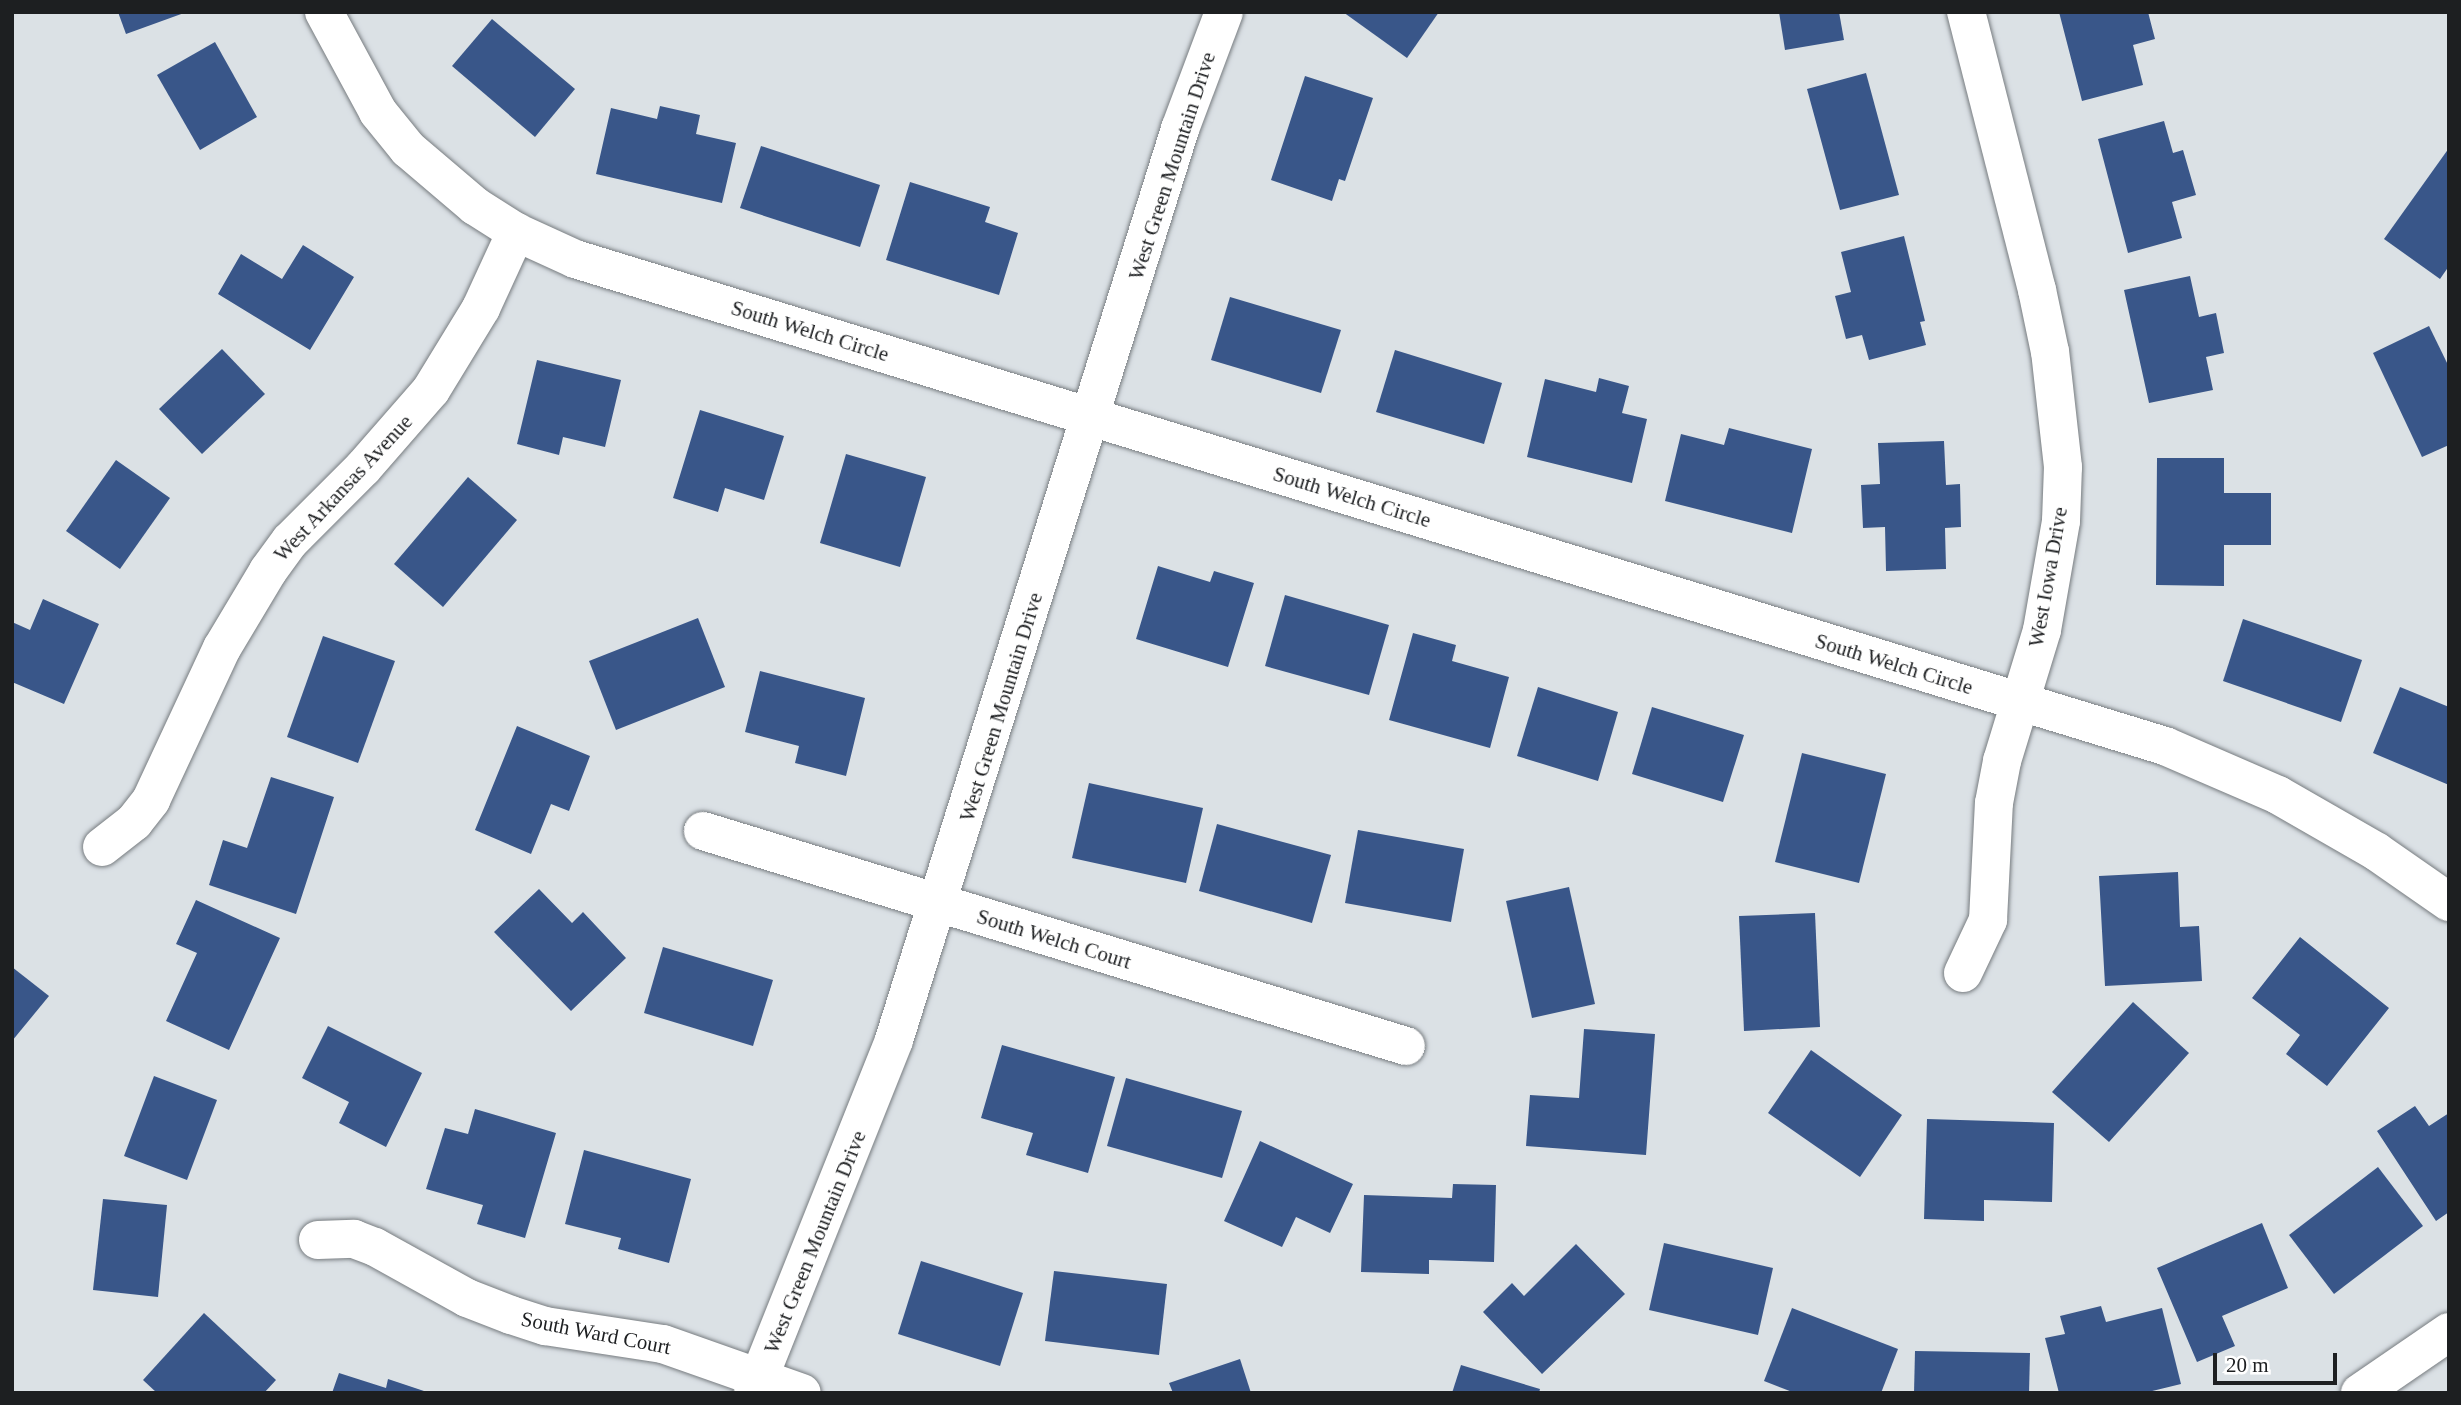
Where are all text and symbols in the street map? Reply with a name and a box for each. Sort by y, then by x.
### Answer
street label: West Green Mountain Drive [1123,49,1221,283]
street label: South Welch Circle [728,295,892,367]
street label: West Arkansas Avenue [268,409,418,567]
street label: South Welch Circle [1270,461,1434,533]
street label: West Iowa Drive [2023,505,2073,649]
street label: West Green Mountain Drive [954,590,1048,824]
street label: South Welch Circle [1812,628,1976,700]
street label: South Welch Court [974,903,1134,975]
street label: West Green Mountain Drive [759,1127,871,1357]
street label: South Ward Court [519,1306,673,1360]
scale bar [2216,1338,2340,1382]
text: 20 m [2226,1353,2269,1377]

